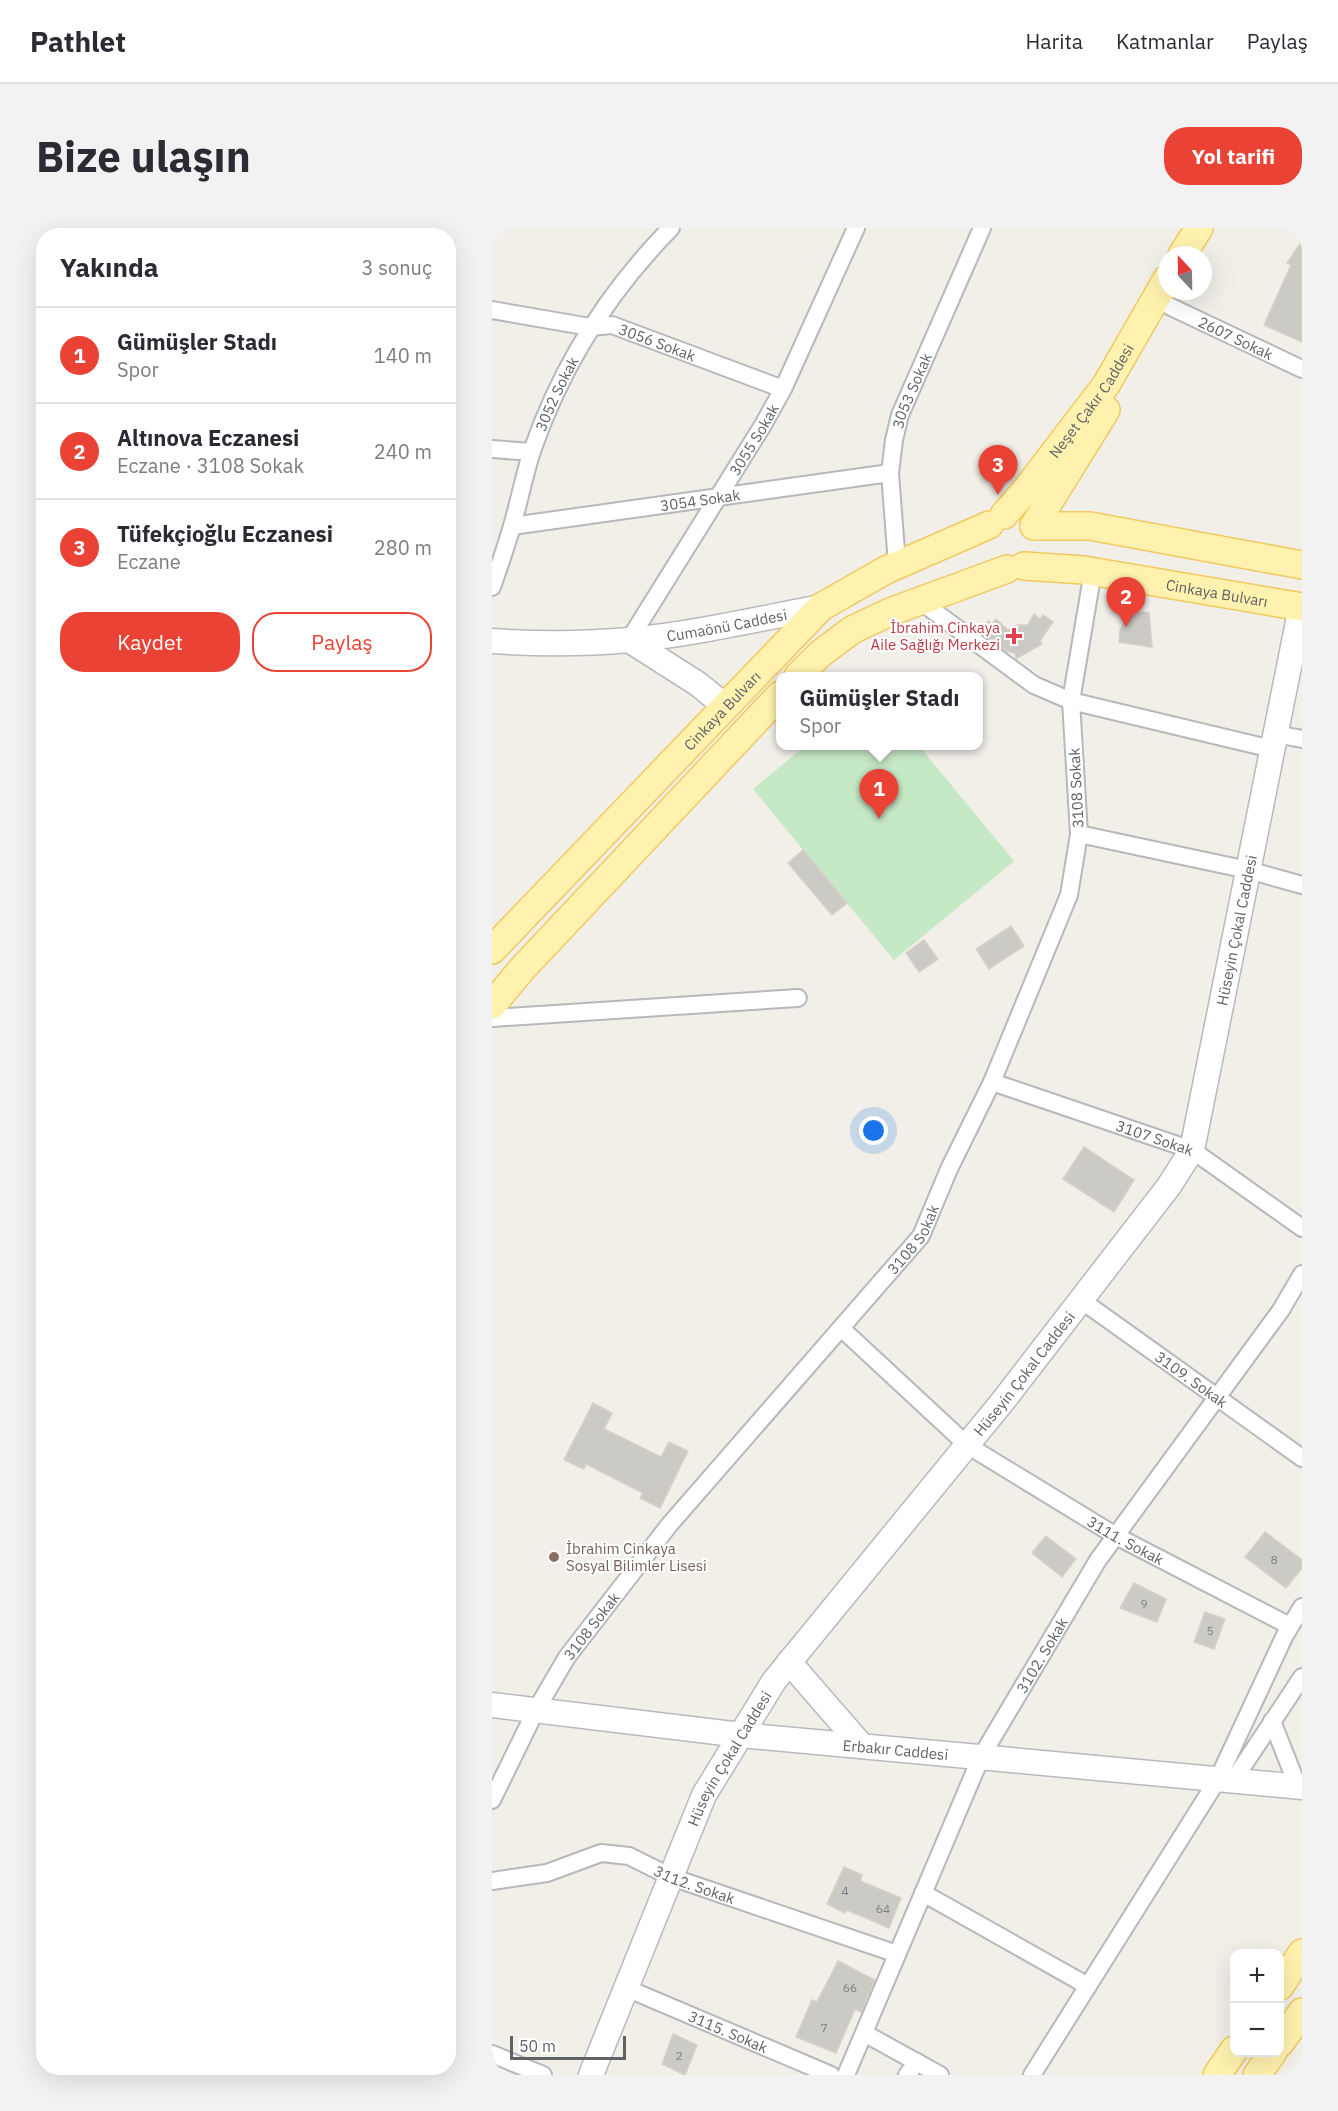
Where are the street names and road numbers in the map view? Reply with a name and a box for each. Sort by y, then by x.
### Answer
street label: 2607 Sokak [1195,312,1276,364]
street label: 3056 Sokak [616,319,698,365]
street label: Neşet Çakır Caddesi [1044,340,1137,461]
street label: 3053 Sokak [888,350,936,430]
street label: 3052 Sokak [531,353,582,434]
street label: 3055 Sokak [724,400,782,479]
street label: 3054 Sokak [659,485,741,515]
street label: Cinkaya Bulvarı [1165,575,1269,611]
street label: Cumaönü Caddesi [665,604,789,645]
street label: Cinkaya Bulvarı [679,667,764,754]
street label: 3108 Sokak [1064,747,1088,829]
street label: Hüseyin Çokal Caddesi [1212,853,1261,1007]
street label: 3107 Sokak [1114,1115,1196,1159]
street label: 3108 Sokak [883,1201,943,1278]
street label: Hüseyin Çokal Caddesi [969,1307,1078,1440]
street label: 3109. Sokak [1152,1347,1232,1411]
street label: 3111. Sokak [1084,1511,1167,1569]
street label: 3108 Sokak [559,1588,623,1663]
street label: 3102. Sokak [1012,1614,1071,1696]
street label: Hüseyin Çokal Caddesi [683,1687,775,1829]
street label: Erbakır Caddesi [842,1735,949,1764]
street label: 3112. Sokak [651,1861,738,1908]
street label: 3115. Sokak [686,2006,771,2057]

